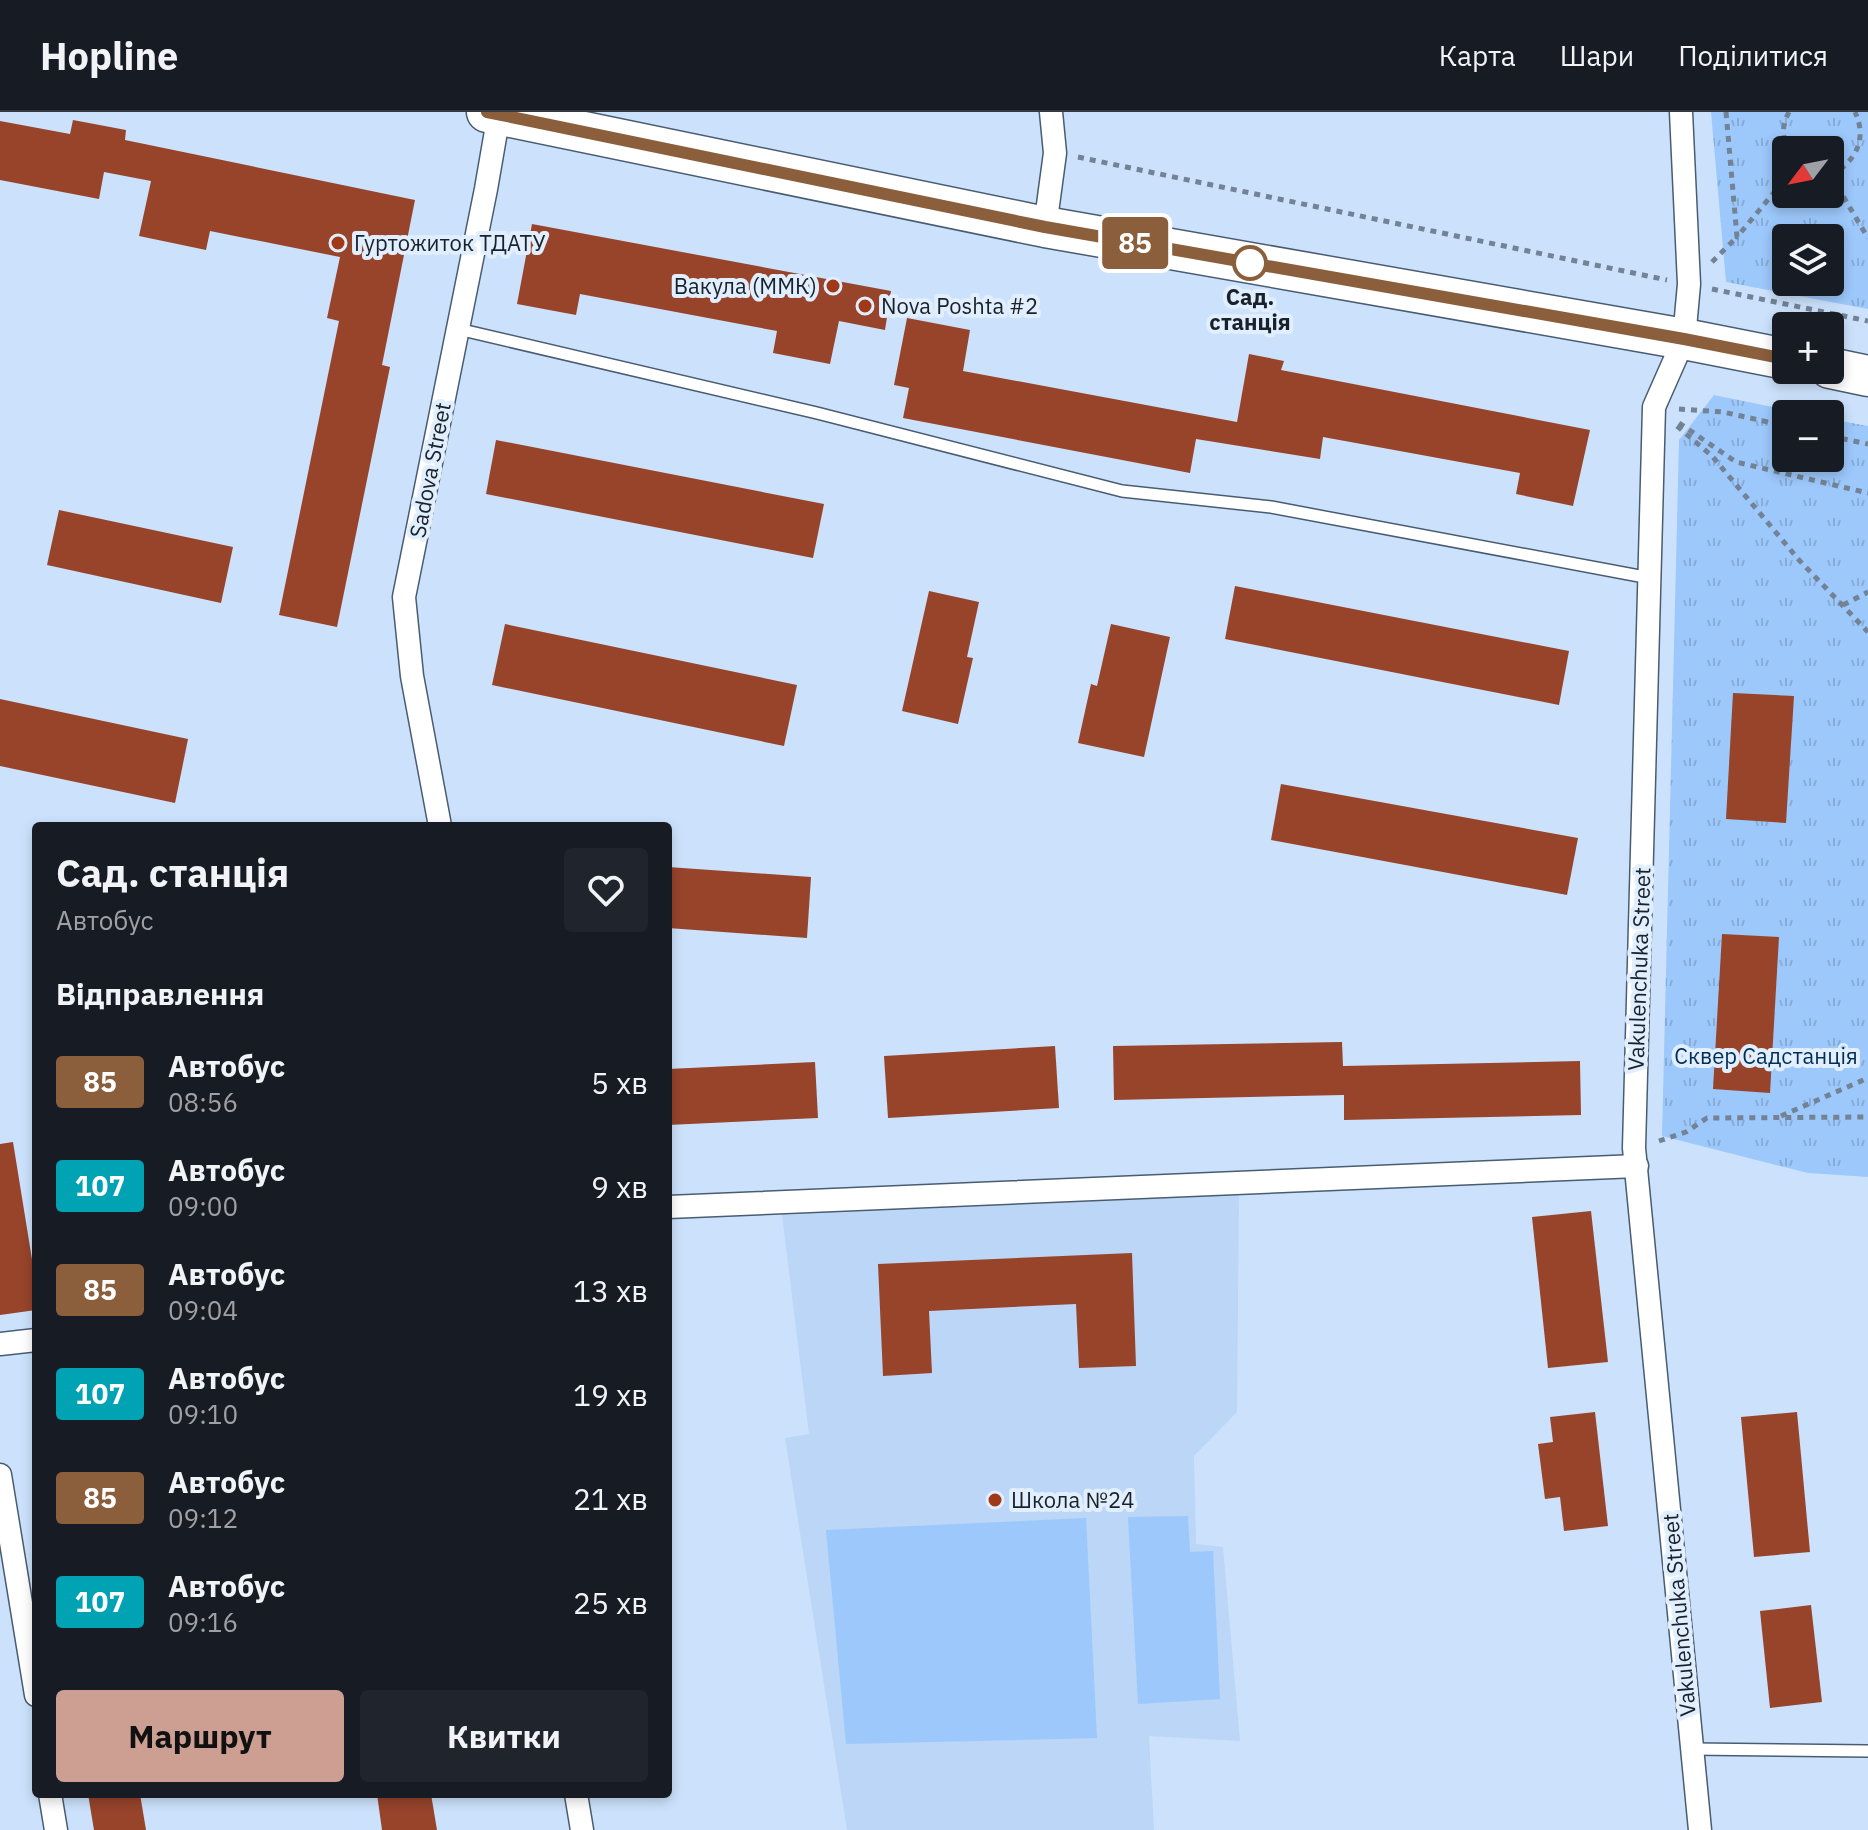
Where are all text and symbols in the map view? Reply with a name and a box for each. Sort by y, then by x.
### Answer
text: Hopline [40,31,178,80]
text: Карта [1439,37,1516,74]
text: Шари [1560,37,1634,74]
text: Поділитися [1678,37,1828,74]
north arrow [1772,136,1844,208]
map controls [1772,136,1844,472]
line badge: 85 [1099,217,1171,269]
text: 85 [1118,224,1152,261]
button: layers [1772,224,1844,296]
place label: Гуртожиток ТДАТУ [354,228,546,257]
marker: Гуртожиток ТДАТУ [329,234,347,252]
marker: Сад. станція [1233,246,1267,280]
place label: Вакула (ММК) [674,271,817,300]
marker: Вакула (ММК) [824,277,842,295]
place label: Сад. станція [1209,282,1291,336]
place label: Nova Poshta #2 [881,291,1038,320]
marker: Nova Poshta #2 [856,297,874,315]
button: + [1772,312,1844,384]
street label: Sadova Street [402,400,457,540]
button: − [1772,400,1844,472]
text: Сад. станція [56,848,289,897]
button: heart [564,848,648,932]
street label: Vakulenchuka Street [1620,867,1657,1071]
text: Автобус [56,903,154,937]
text: Відправлення [56,974,264,1013]
park label: Сквер Садстанція [1674,1041,1858,1070]
text: Автобус [168,1046,285,1085]
text: 85 [83,1063,117,1100]
text: 5 хв [591,1063,648,1102]
text: 08:56 [168,1085,238,1119]
text: Автобус [168,1150,285,1189]
text: 107 [75,1167,125,1204]
text: 9 хв [591,1167,648,1206]
text: 09:00 [168,1189,238,1223]
text: Автобус [168,1254,285,1293]
text: 85 [83,1271,117,1308]
text: 13 хв [573,1271,648,1310]
text: 09:04 [168,1293,238,1327]
text: Автобус [168,1358,285,1397]
text: 107 [75,1375,125,1412]
text: 19 хв [573,1375,648,1414]
text: 09:10 [168,1397,238,1431]
text: Автобус [168,1462,285,1501]
text: 85 [83,1479,117,1516]
text: 21 хв [573,1479,648,1518]
place label: Школа №24 [1011,1485,1134,1514]
marker: Школа №24 [986,1491,1004,1509]
text: 09:12 [168,1501,238,1535]
street label: Vakulenchuka Street [1655,1512,1702,1718]
text: Автобус [168,1566,285,1605]
text: 107 [75,1583,125,1620]
text: 25 хв [573,1583,648,1622]
text: 09:16 [168,1605,238,1639]
button: Маршрут [56,1690,344,1782]
button: Квитки [360,1690,648,1782]

